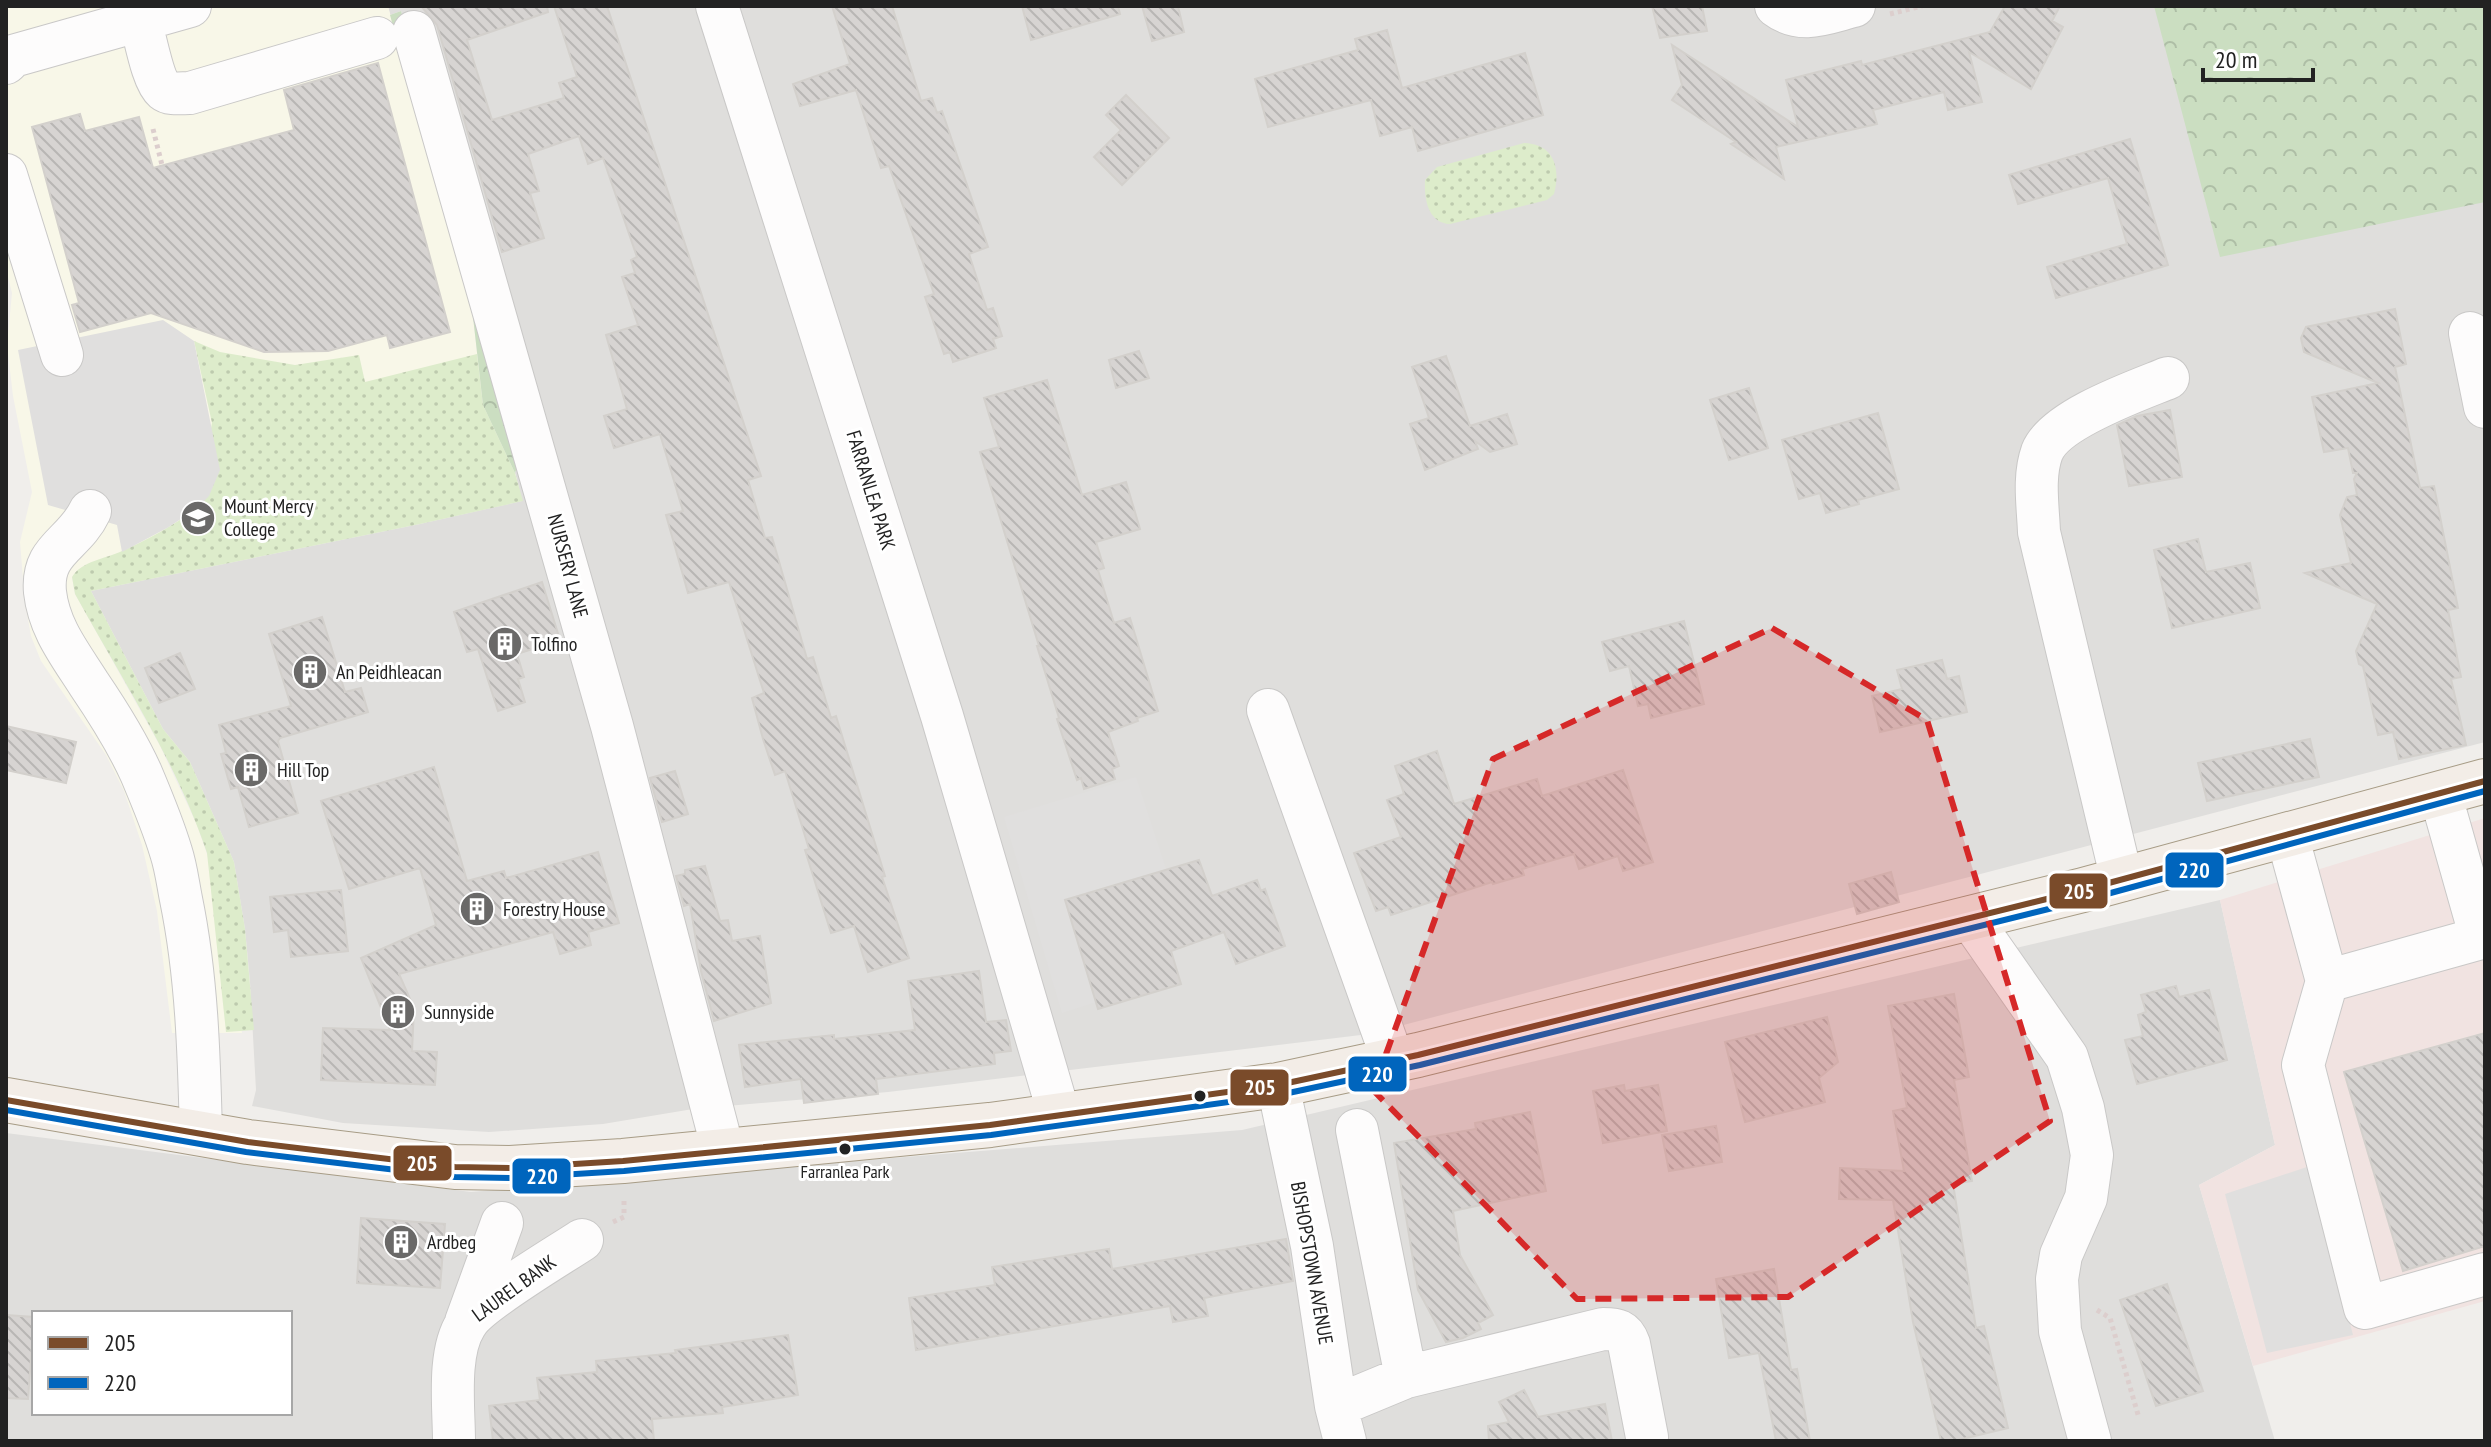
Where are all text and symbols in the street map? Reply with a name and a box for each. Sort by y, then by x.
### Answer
scale bar [2203,32,2313,82]
text: 20 m [2215,44,2257,75]
street label: FARRANLEA PARK [841,427,902,553]
place label: Mount Mercy College [224,493,314,542]
school or university icon: Mount Mercy College [179,499,217,537]
street label: NURSERY LANE [542,511,594,621]
building icon: Tolfino [486,625,524,663]
place label: Tolfino [531,631,577,657]
building icon: An Peidhleacan [291,653,329,691]
place label: An Peidhleacan [336,659,442,685]
building icon: Hill Top [232,751,270,789]
place label: Hill Top [277,757,329,783]
line badge: 220 [2164,851,2225,889]
text: 220 [2178,856,2210,884]
line badge: 205 [2048,872,2109,910]
text: 205 [2063,877,2095,905]
building icon: Forestry House [458,890,496,928]
place label: Forestry House [503,896,606,922]
building icon: Sunnyside [379,993,417,1031]
place label: Sunnyside [424,999,494,1025]
line badge: 220 [1347,1055,1408,1093]
text: 220 [1361,1060,1393,1088]
line badge: 205 [1229,1068,1290,1107]
text: 205 [1244,1073,1276,1101]
unlabelled marker [1192,1088,1208,1104]
marker: Farranlea Park [837,1141,853,1157]
line badge: 205 [392,1144,453,1182]
text: 205 [406,1149,438,1177]
line badge: 220 [511,1157,572,1195]
place label: Farranlea Park [801,1160,890,1183]
text: 220 [526,1162,558,1190]
street label: BISHOPSTOWN AVENUE [1285,1180,1339,1346]
building icon: Ardbeg [382,1223,420,1261]
place label: Ardbeg [427,1229,476,1255]
street label: LAUREL BANK [467,1249,561,1327]
legend [32,1311,292,1415]
text: 205 [104,1327,136,1358]
text: 220 [104,1367,136,1398]

